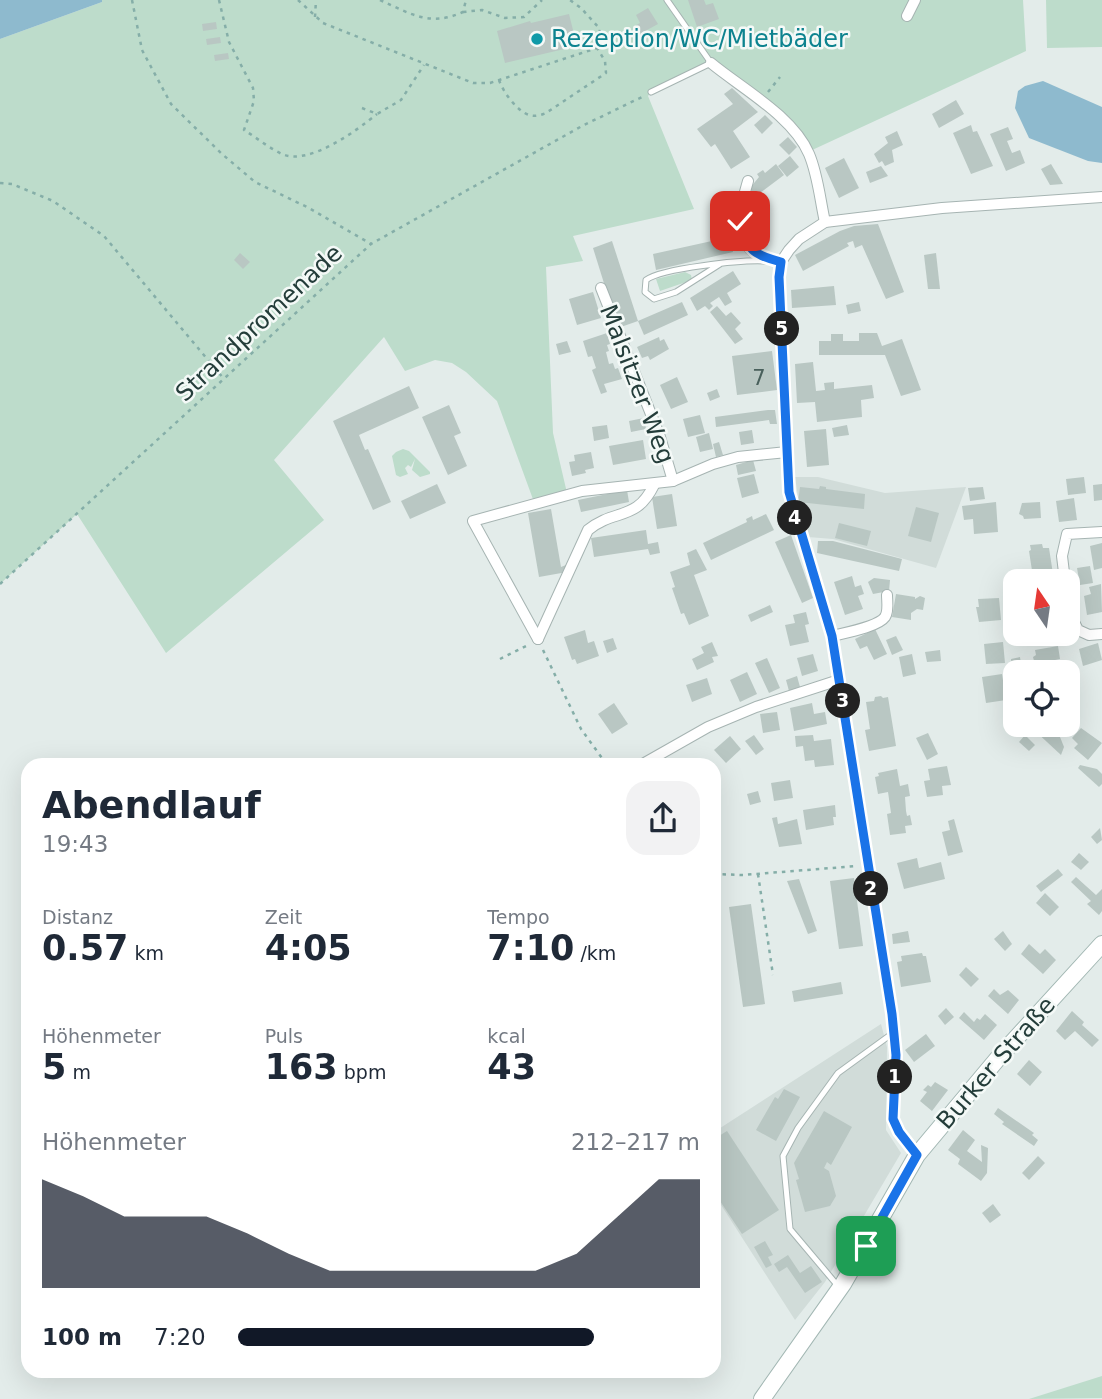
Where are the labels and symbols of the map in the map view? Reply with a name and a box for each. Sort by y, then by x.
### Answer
place label: Rezeption/WC/Mietbäder [551,25,848,53]
marker: Rezeption/WC/Mietbäder [529,31,545,47]
pin [710,191,770,251]
street label: Strandpromenade [170,239,348,407]
street label: Malsitzer Weg [594,301,680,467]
pin: 5 [764,312,800,346]
house number: 7 [752,366,766,390]
pin: 4 [778,500,812,536]
north arrow [1003,569,1080,646]
pin: 3 [826,684,860,718]
pin: 2 [854,872,888,906]
street label: Burker Straße [931,991,1061,1135]
pin: 1 [878,1060,912,1094]
pin [836,1216,896,1276]

